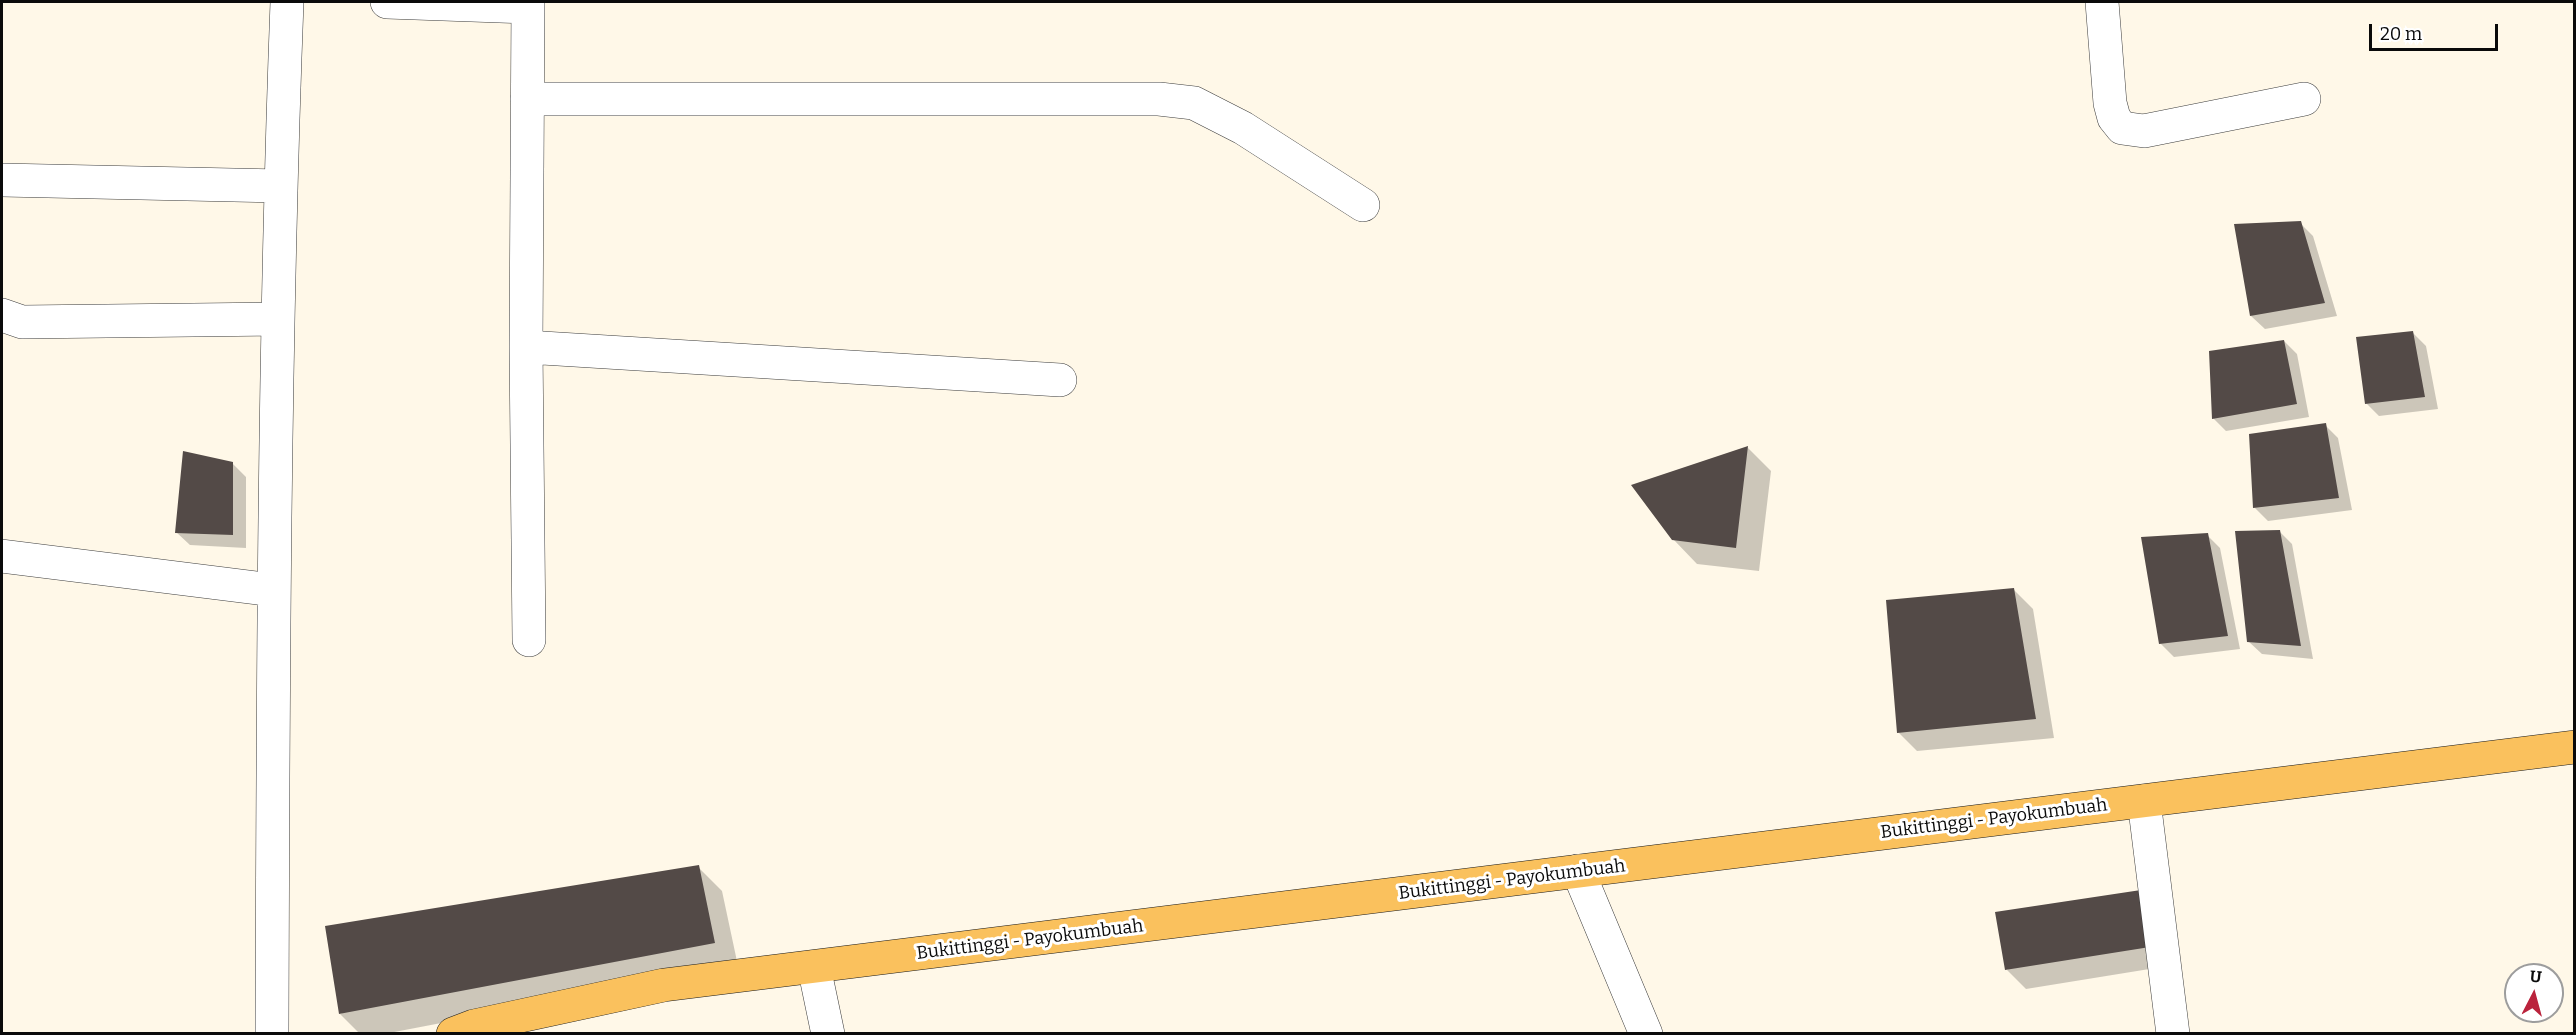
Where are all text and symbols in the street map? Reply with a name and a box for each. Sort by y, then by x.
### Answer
scale bar [2372,12,2501,50]
text: 20 m [2380,23,2422,45]
street label: Bukittinggi - Payokumbuah [1879,794,2109,844]
street label: Bukittinggi - Payokumbuah [1397,855,1627,905]
street label: Bukittinggi - Payokumbuah [915,915,1145,965]
north arrow [2504,963,2564,1023]
text: U [2529,967,2543,987]

